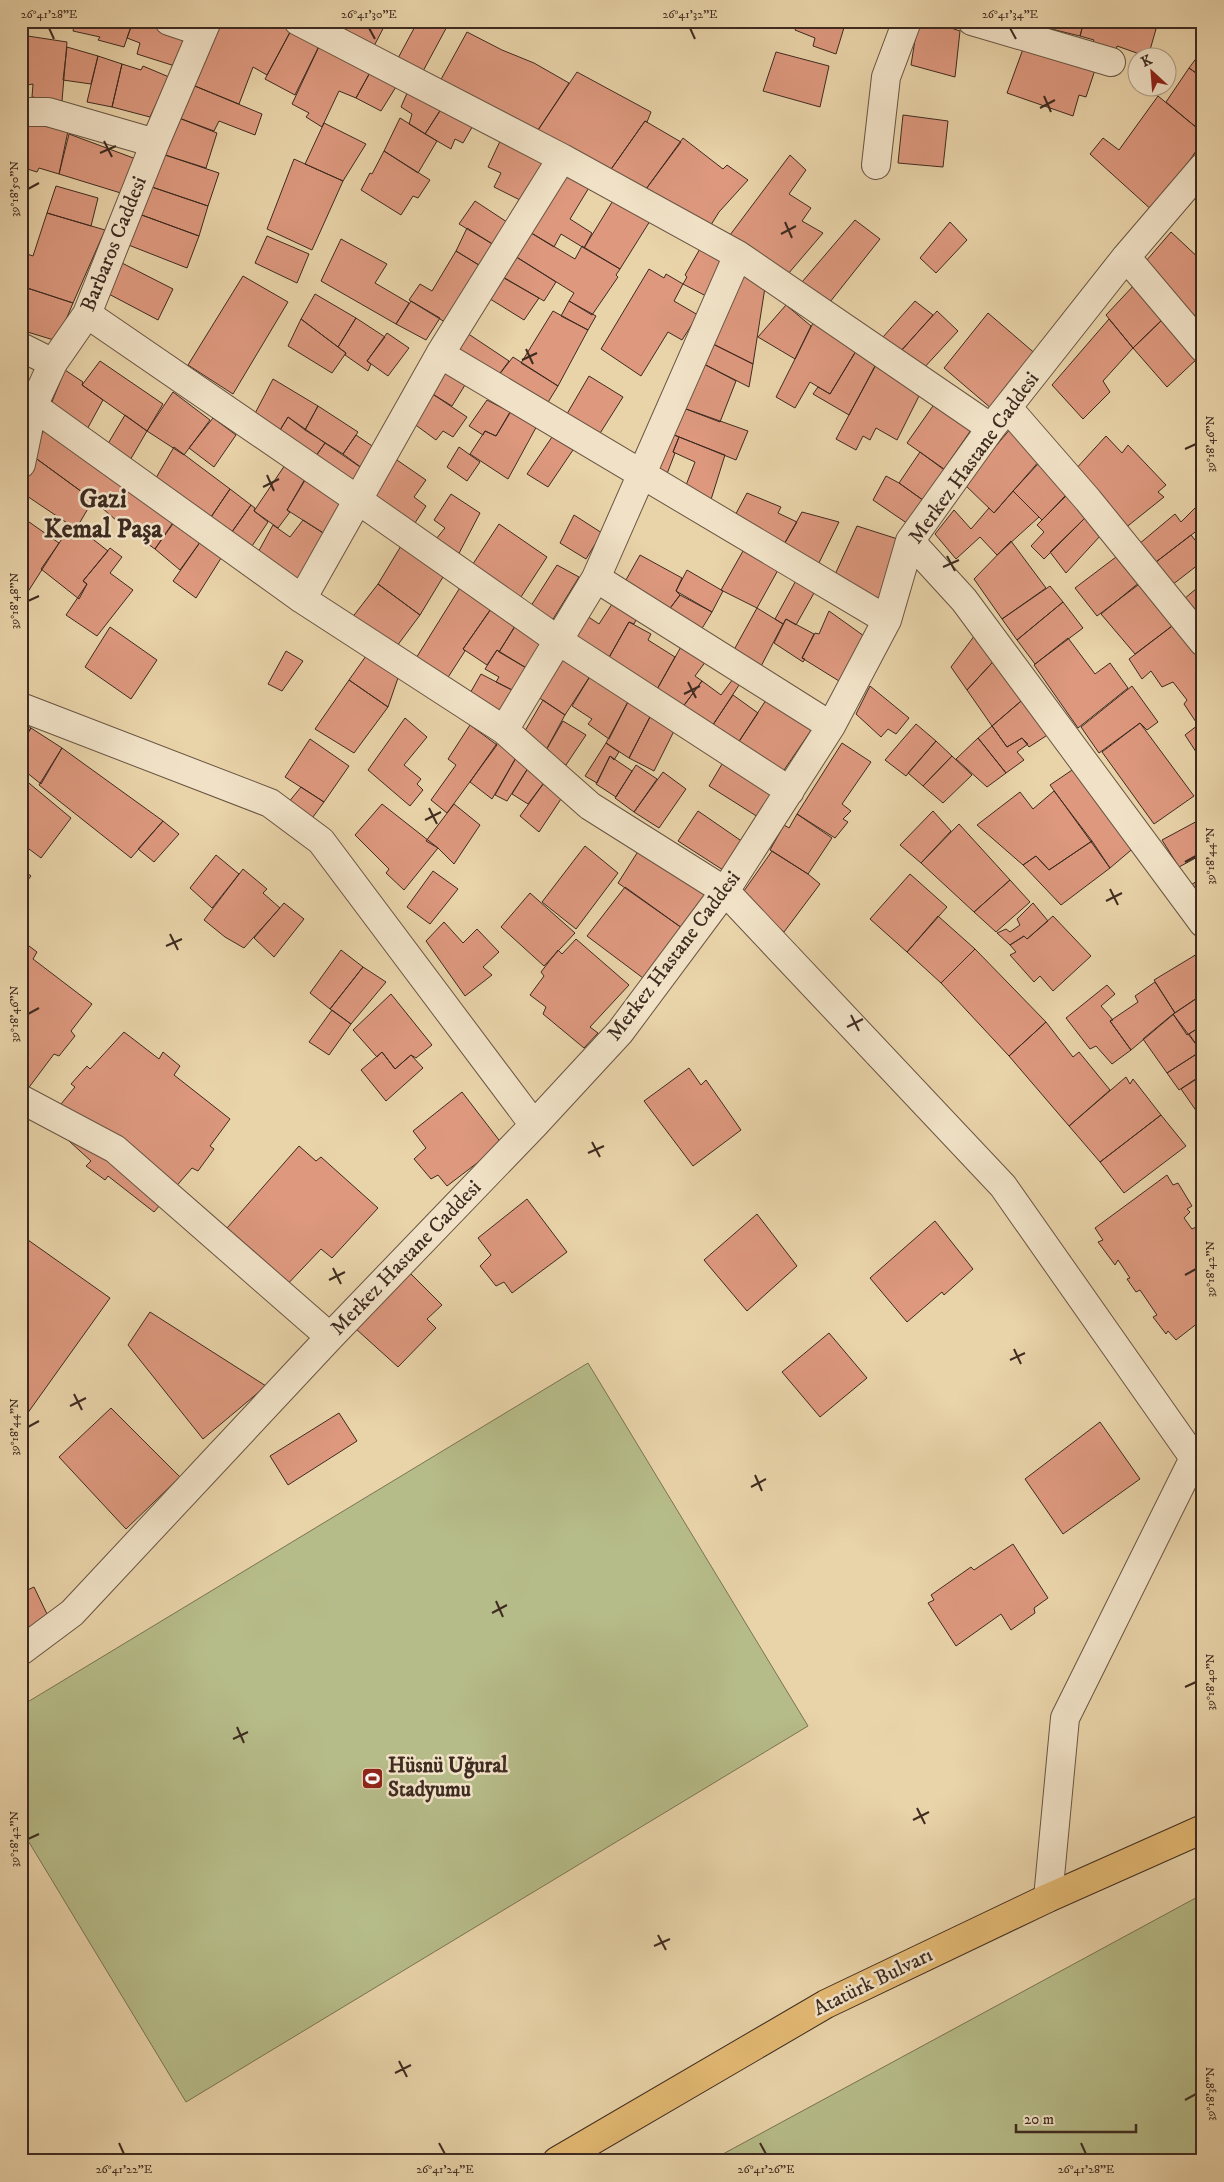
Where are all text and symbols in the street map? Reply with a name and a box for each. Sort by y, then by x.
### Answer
text: 26°41'28"E [21,7,78,22]
text: 26°41'30"E [341,7,397,22]
text: 26°41'32"E [662,7,718,22]
text: 26°41'34"E [982,7,1039,22]
north arrow [1126,48,1176,98]
text: K [1138,50,1156,71]
text: 39°18'50"N [7,161,22,217]
street label: Barbaros Caddesi [75,173,153,315]
street label: Merkez Hastane Caddesi [903,367,1045,549]
text: 39°18'46"N [1203,415,1218,472]
district label: Gazi Kemal Paşa [44,483,163,546]
text: 39°18'48"N [7,573,22,629]
text: 39°18'44"N [1203,827,1218,885]
street label: Merkez Hastane Caddesi [602,866,746,1046]
text: 39°18'46"N [7,985,22,1042]
street label: Merkez Hastane Caddesi [325,1175,487,1341]
text: 39°18'42"N [1203,1241,1218,1297]
text: 39°18'44"N [7,1398,22,1456]
text: 39°18'40"N [1203,1653,1218,1710]
place label: Hüsnü Uğural Stadyumu [388,1753,508,1803]
sports icon: Hüsnü Uğural Stadyumu [360,1766,384,1790]
text: 39°18'42"N [7,1811,22,1867]
street label: Atatürk Bulvarı [809,1942,937,2022]
text: 39°18'38"N [1203,2067,1218,2121]
scale bar [1016,2102,1136,2134]
text: 20 m [1024,2110,1054,2129]
text: 26°41'22"E [96,2162,153,2177]
text: 26°41'24"E [416,2162,474,2177]
text: 26°41'26"E [738,2162,795,2177]
text: 26°41'28"E [1058,2162,1115,2177]

